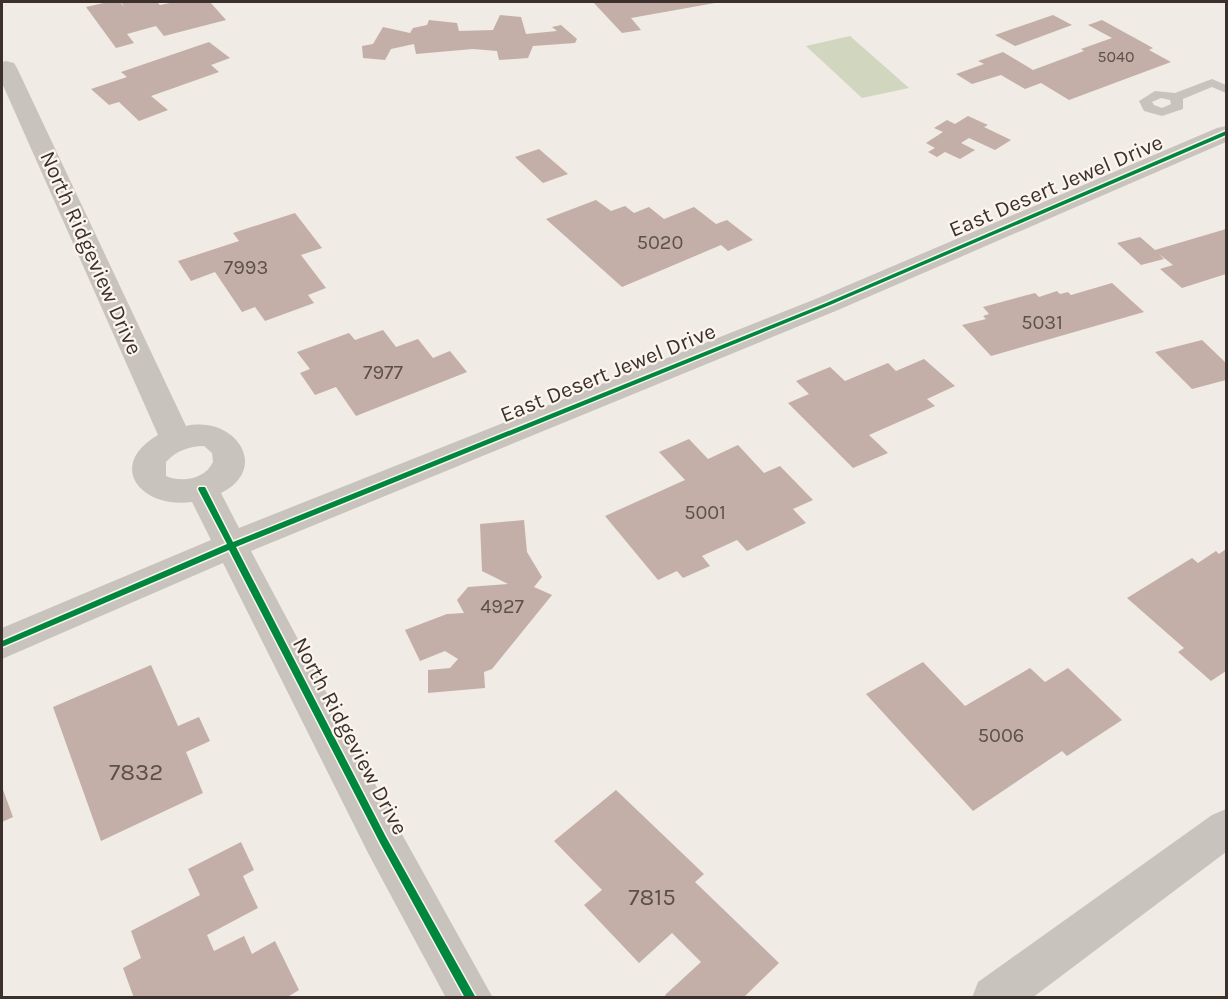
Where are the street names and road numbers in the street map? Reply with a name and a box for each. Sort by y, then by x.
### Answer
street label: East Desert Jewel Drive [945,129,1167,243]
street label: North Ridgeview Drive [34,147,148,359]
street label: East Desert Jewel Drive [497,318,719,428]
street label: North Ridgeview Drive [287,633,413,839]

